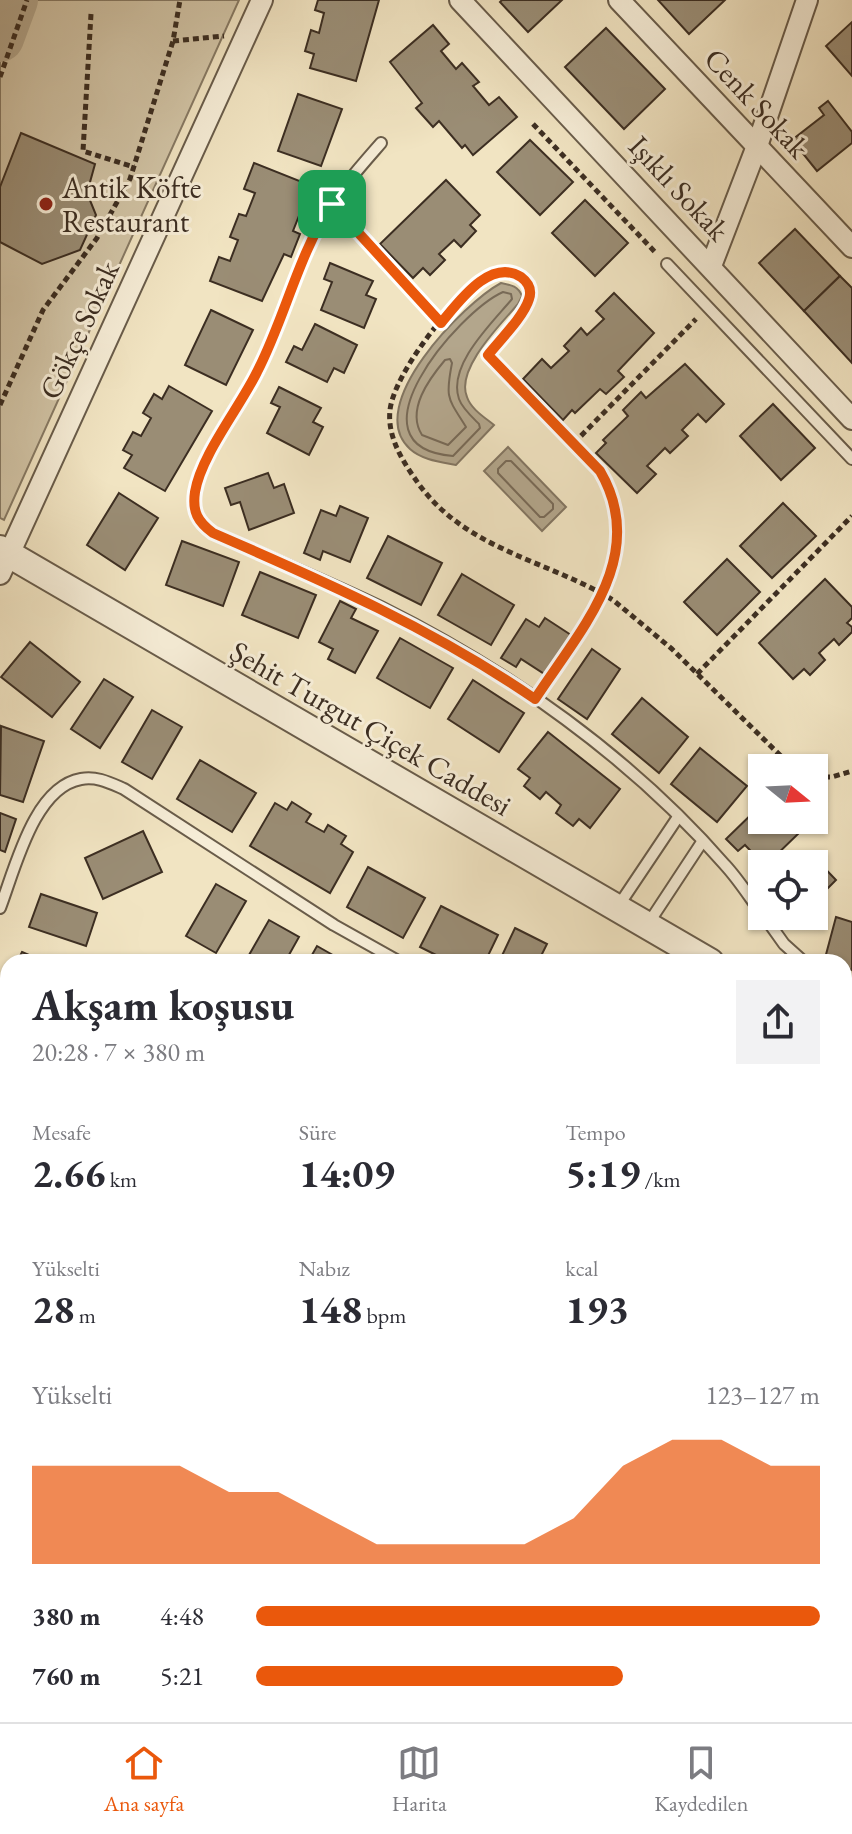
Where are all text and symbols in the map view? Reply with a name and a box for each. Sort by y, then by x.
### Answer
street label: Cenk Sokak [696,39,819,167]
street label: Işıklı Sokak [620,127,738,250]
place label: Antik Köfte Restaurant [61,168,201,241]
pin [298,170,366,238]
icon: arrive [310,182,354,226]
marker: Antik Köfte Restaurant [37,195,55,213]
street label: Gökçe Sokak [30,254,128,405]
street label: Şehit Turgut Çiçek Caddesi [223,631,519,825]
north arrow [748,754,828,834]
map controls [748,754,828,930]
button: locate [748,850,828,930]
text: Akşam koşusu [32,976,294,1033]
button: share [736,980,820,1064]
text: 20:28 · 7 × 380 m [32,1035,205,1069]
text: Mesafe [32,1118,91,1147]
text: Süre [299,1118,336,1147]
text: Tempo [565,1118,626,1147]
text: 2.66 [32,1147,105,1199]
text: 14:09 [299,1147,395,1199]
text: 5:19 [565,1147,640,1199]
text: km [105,1165,137,1194]
text: /km [640,1165,681,1194]
text: Yükselti [32,1254,100,1283]
text: Nabız [299,1254,350,1283]
text: kcal [565,1254,598,1283]
text: 28 [32,1283,74,1335]
text: 148 [299,1283,362,1335]
text: 193 [565,1283,629,1335]
text: m [74,1301,96,1330]
text: bpm [362,1301,406,1330]
text: Yükselti [32,1378,112,1412]
text: 123–127 m [705,1378,820,1412]
text: 380 m [32,1599,100,1633]
text: 4:48 [160,1599,204,1633]
text: 760 m [32,1659,100,1693]
text: 5:21 [160,1659,204,1693]
tab: Ana sayfa [104,1741,184,1818]
tab: Harita [392,1741,447,1818]
tab: Kaydedilen [654,1741,748,1818]

